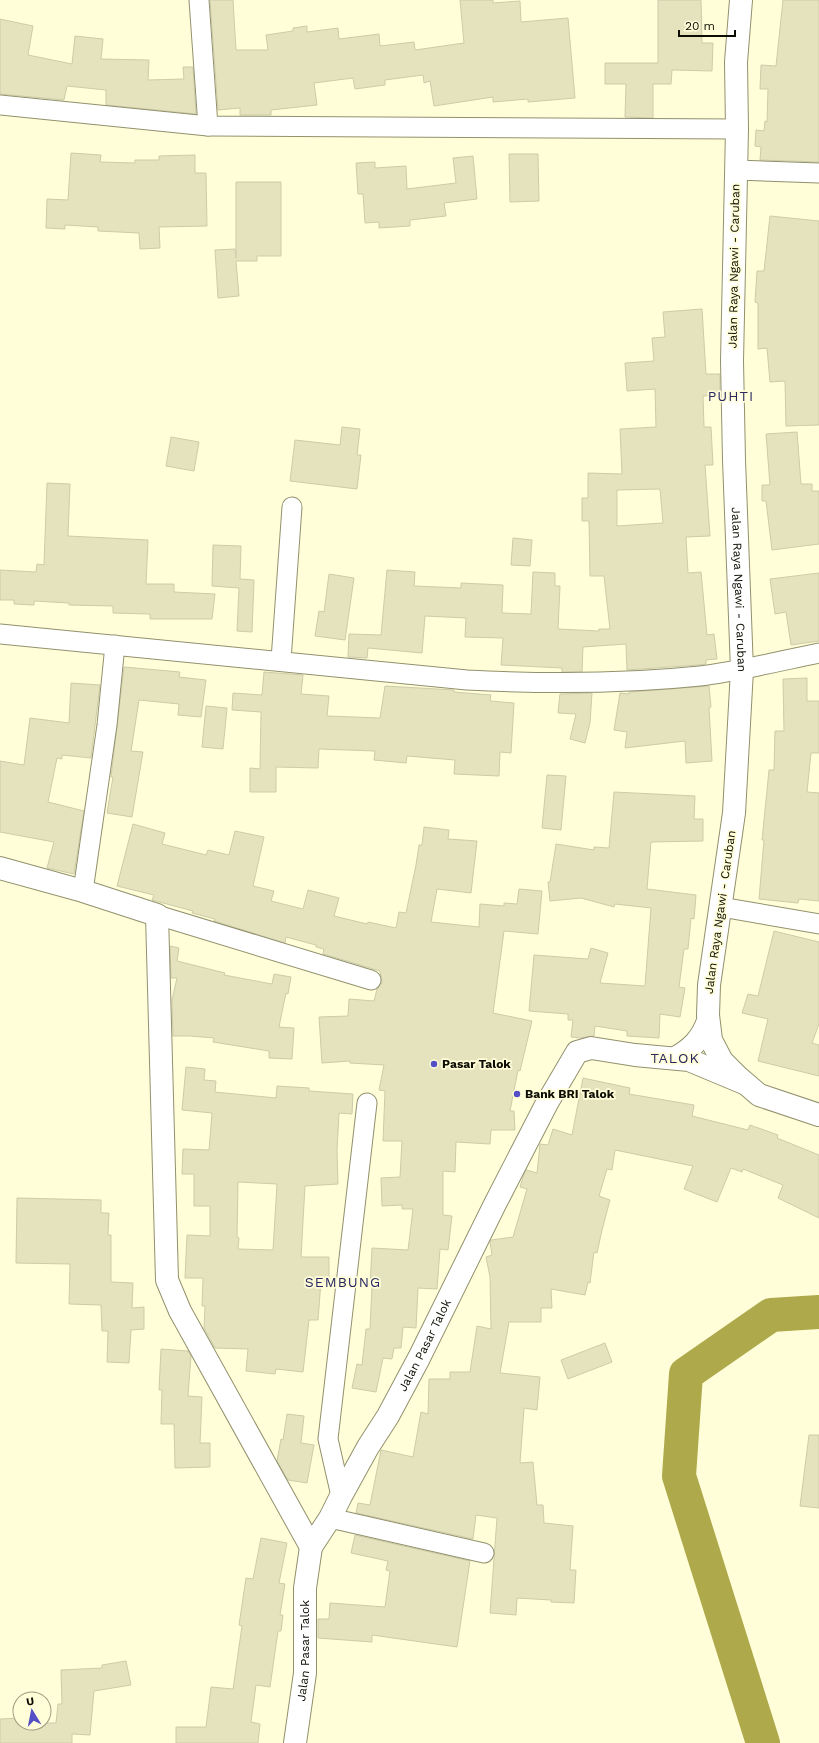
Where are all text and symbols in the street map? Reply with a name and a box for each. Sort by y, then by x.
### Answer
scale bar [679,12,735,38]
text: 20 m [685,19,715,33]
street label: Jalan Raya Ngawi - Caruban [726,184,742,348]
district label: PUHTI [708,388,754,404]
street label: Jalan Raya Ngawi - Caruban [729,507,749,672]
street label: Jalan Raya Ngawi - Caruban [702,829,738,995]
district label: TALOK [650,1050,700,1066]
place label: Pasar Talok [442,1057,511,1071]
marker: Pasar Talok [429,1059,439,1069]
place label: Bank BRI Talok [525,1087,615,1101]
marker: Bank BRI Talok [512,1089,522,1099]
district label: SEMBUNG [305,1274,381,1290]
street label: Jalan Pasar Talok [395,1297,454,1394]
street label: Jalan Pasar Talok [294,1600,312,1702]
north arrow [12,1691,52,1731]
text: U [25,1695,36,1709]

